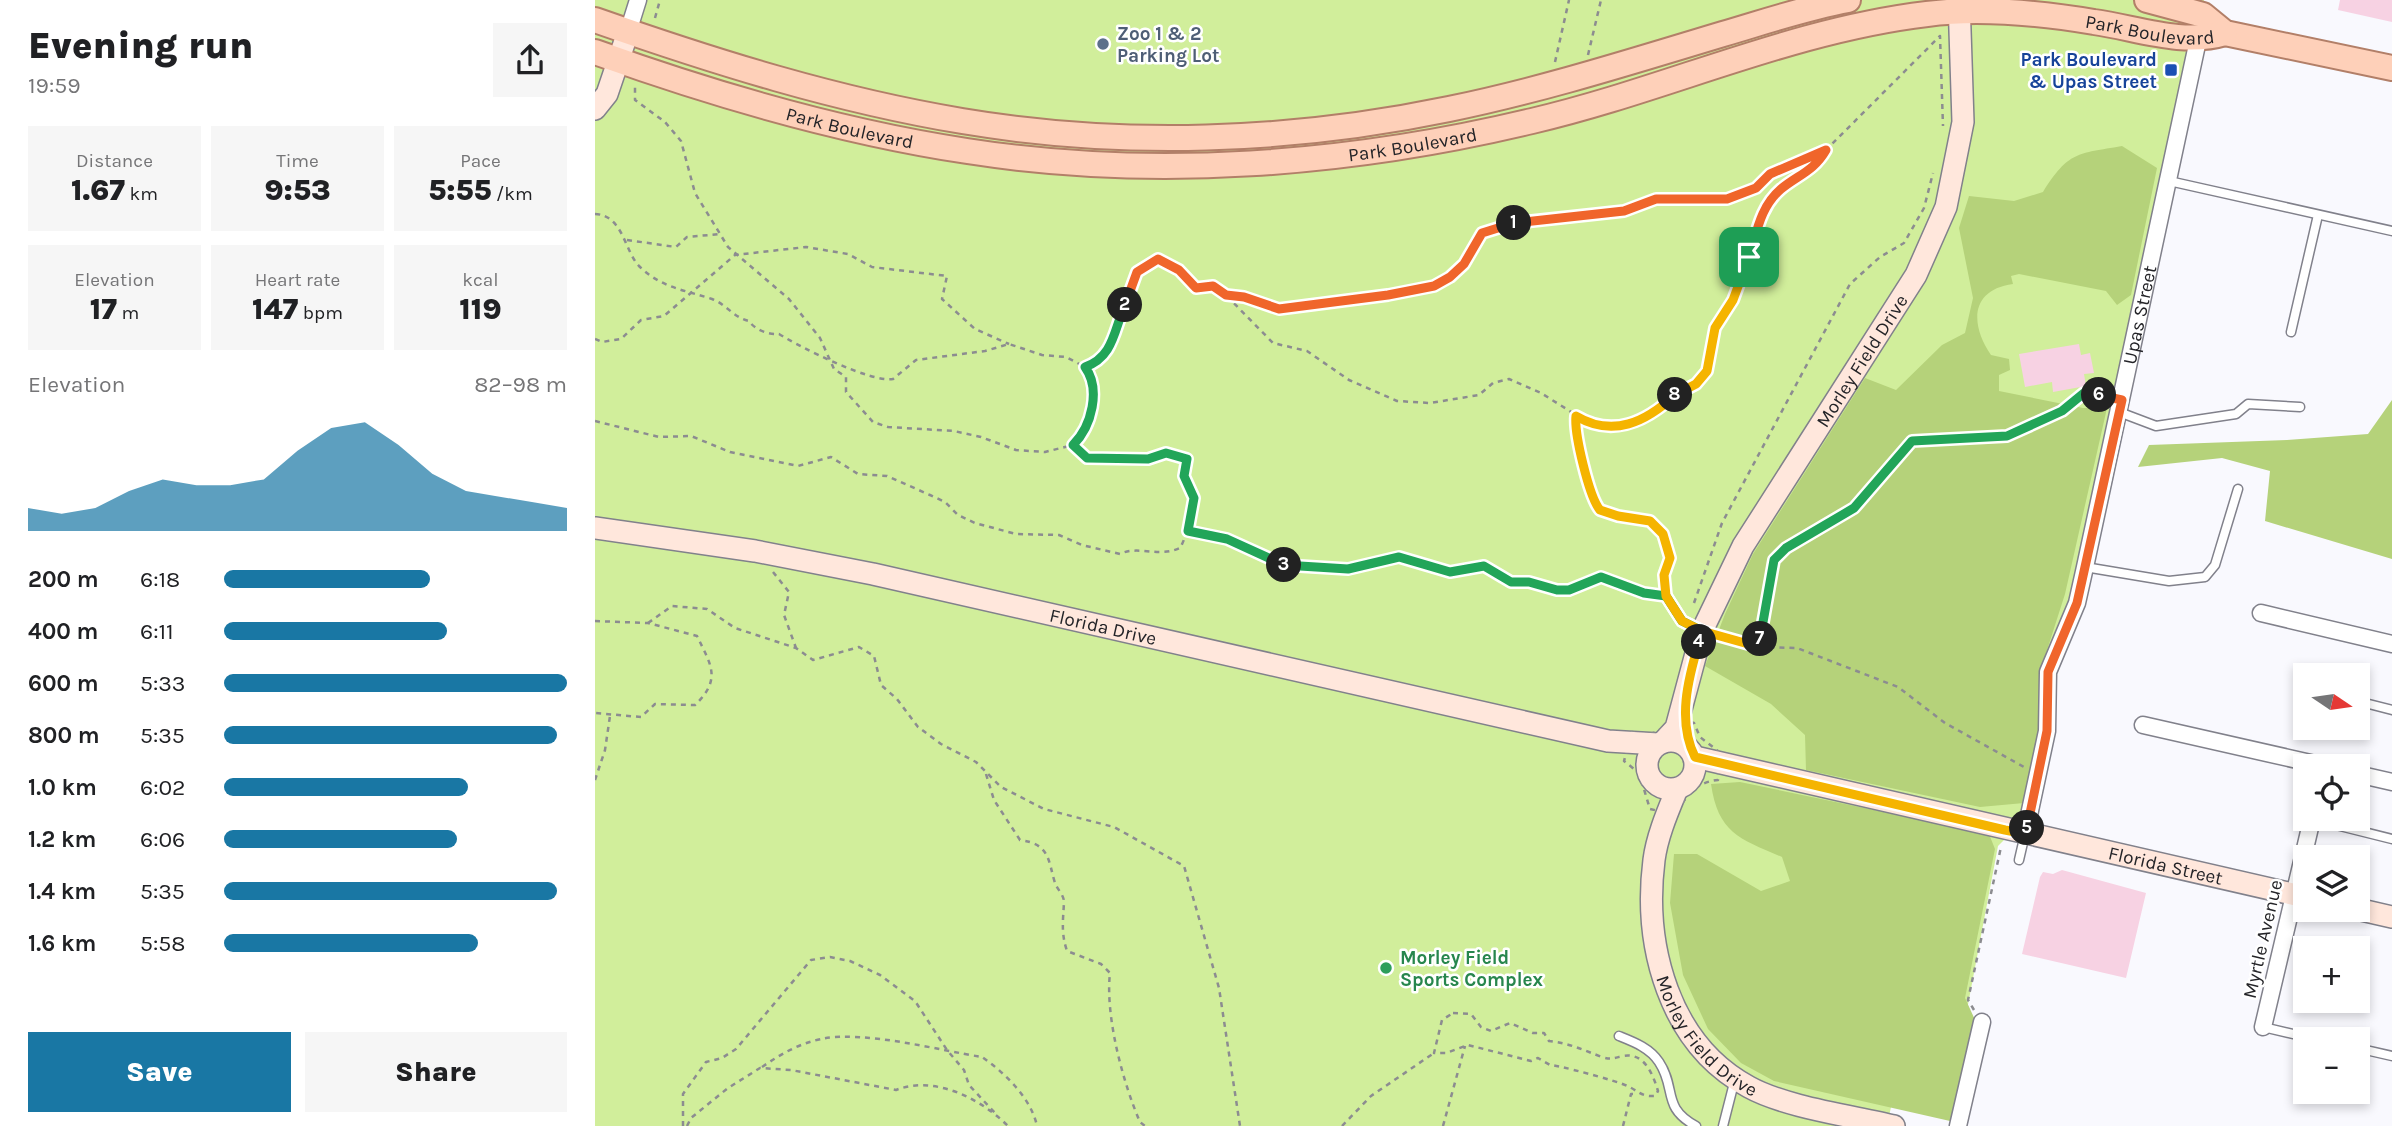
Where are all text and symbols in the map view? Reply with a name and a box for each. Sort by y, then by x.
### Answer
street label: Park Boulevard [2084,11,2216,50]
text: Evening run [28,23,253,68]
button: share [493,23,567,97]
place label: Zoo 1 & 2 Parking Lot [1117,23,1219,67]
marker: Zoo 1 & 2 Parking Lot [1095,36,1111,52]
place label: Park Boulevard & Upas Street [2020,49,2157,93]
marker: Park Boulevard & Upas Street [2163,62,2179,78]
text: 19:59 [28,72,81,99]
street label: Park Boulevard [783,103,915,154]
street label: Park Boulevard [1347,124,1479,166]
text: Distance [76,150,153,172]
text: Time [276,150,319,172]
text: Pace [460,150,501,172]
text: 1.67 [71,172,125,208]
text: 9:53 [264,172,331,208]
text: 5:55 [428,172,492,208]
text: km [125,183,158,205]
text: /km [492,183,533,205]
pin: 1 [1497,206,1531,241]
text: 1 [1510,211,1517,233]
pin [1719,227,1779,287]
icon: arrive [1730,238,1768,276]
street label: Upas Street [2119,263,2161,367]
text: Elevation [74,269,155,291]
text: Heart rate [255,269,340,291]
text: kcal [462,269,499,291]
pin: 2 [1107,288,1143,322]
text: 17 [90,291,117,327]
text: 147 [252,291,298,327]
text: 119 [459,291,502,327]
street label: Morley Field Drive [1812,291,1913,431]
text: 2 [1119,293,1130,315]
text: m [117,302,139,324]
text: bpm [298,302,343,324]
text: Elevation [28,371,125,398]
text: 82–98 m [474,371,567,398]
pin: 8 [1657,378,1693,412]
pin: 6 [2081,378,2117,412]
text: 8 [1668,383,1681,405]
text: 6 [2093,383,2104,405]
pin: 3 [1267,548,1301,582]
text: 3 [1278,553,1289,575]
text: 200 m [28,566,99,593]
text: 6:18 [140,566,180,593]
street label: Florida Drive [1048,605,1159,650]
text: 400 m [28,618,98,645]
text: 6:11 [140,618,174,645]
pin: 7 [1743,622,1777,656]
pin: 4 [1681,624,1717,660]
text: 7 [1755,627,1764,649]
text: 4 [1693,630,1704,652]
north arrow [2293,663,2369,740]
map controls [2293,663,2370,1104]
text: 600 m [28,670,99,697]
text: 5:33 [140,670,185,697]
text: 800 m [28,722,100,749]
text: 5:35 [140,722,185,749]
button: locate [2293,754,2370,831]
text: 1.0 km [28,774,97,801]
text: 6:02 [140,774,185,801]
pin: 5 [2009,810,2045,846]
text: 5 [2021,816,2032,838]
text: 1.2 km [28,826,96,853]
text: 6:06 [140,826,185,853]
street label: Florida Street [2106,842,2225,890]
button: layers [2293,845,2370,922]
text: 1.4 km [28,878,96,905]
text: 5:35 [140,878,185,905]
street label: Myrtle Avenue [2239,878,2287,1001]
text: 1.6 km [28,930,96,957]
text: 5:58 [140,930,185,957]
button: + [2293,936,2370,1013]
place label: Morley Field Sports Complex [1400,947,1544,991]
marker: Morley Field Sports Complex [1378,960,1394,976]
street label: Morley Field Drive [1651,972,1761,1101]
button: − [2293,1027,2370,1104]
button: Save [28,1032,291,1112]
button: Share [305,1032,567,1112]

